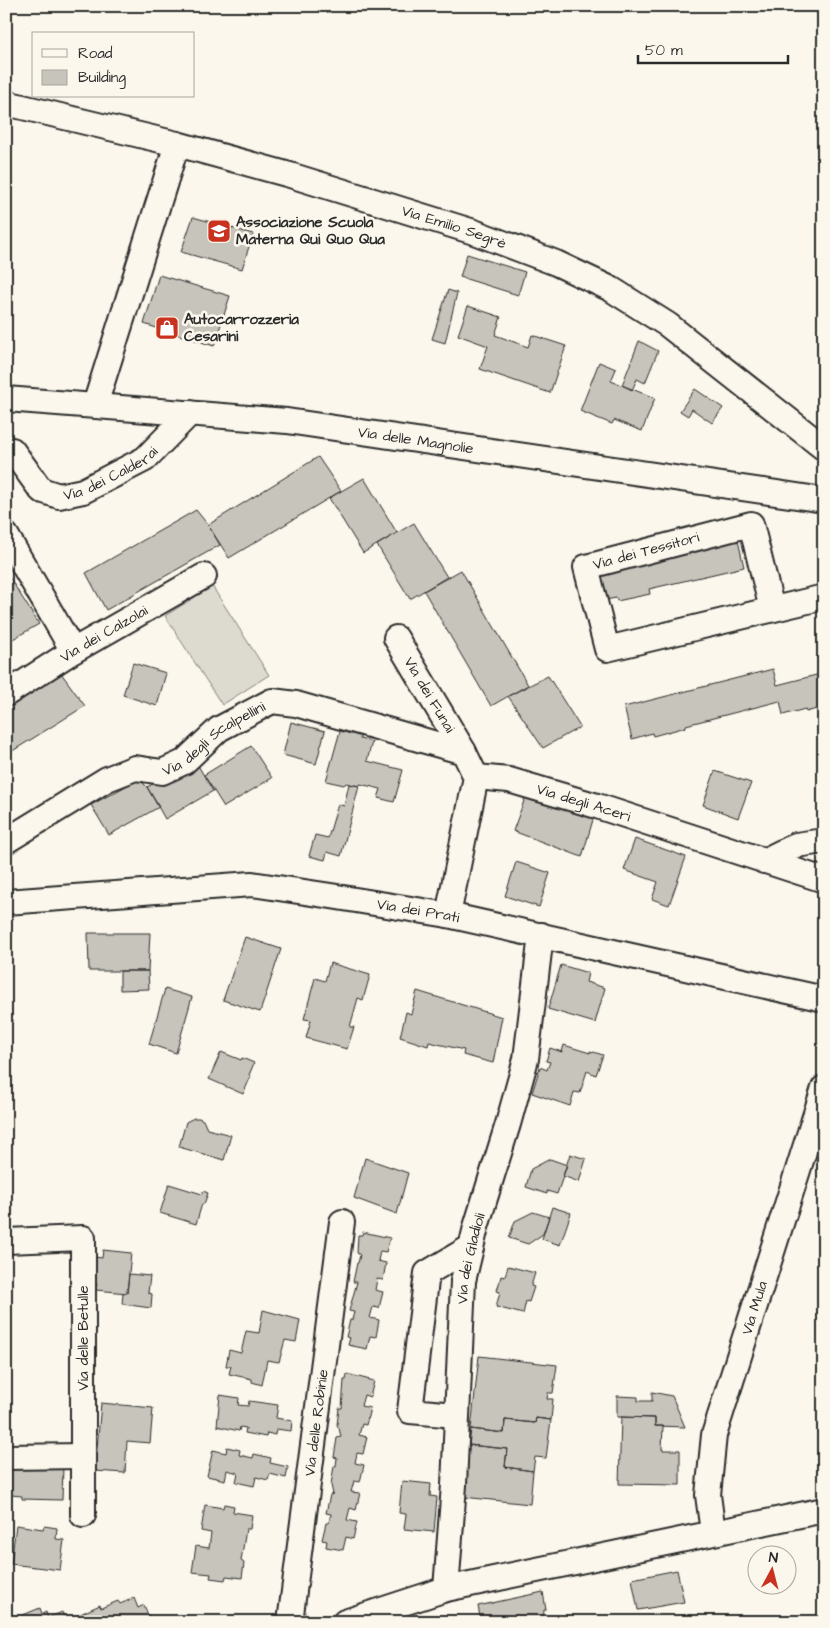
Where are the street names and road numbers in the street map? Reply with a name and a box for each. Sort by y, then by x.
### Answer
street label: Via Emilio Segrè [399,200,509,254]
street label: Via delle Magnolie [357,421,475,459]
street label: Via dei Calderai [61,441,163,505]
street label: Via dei Tessitori [591,527,702,575]
street label: Via dei Calzolai [56,600,152,667]
street label: Via dei Funai [399,653,461,737]
street label: Via degli Scalpellini [159,696,269,781]
street label: Via degli Aceri [534,778,634,827]
street label: Via dei Prati [375,893,462,928]
street label: Via dei Gladioli [451,1209,491,1304]
street label: Via Mula [736,1278,773,1337]
street label: Via delle Betulle [73,1285,94,1391]
street label: Via delle Robinie [299,1368,333,1477]

